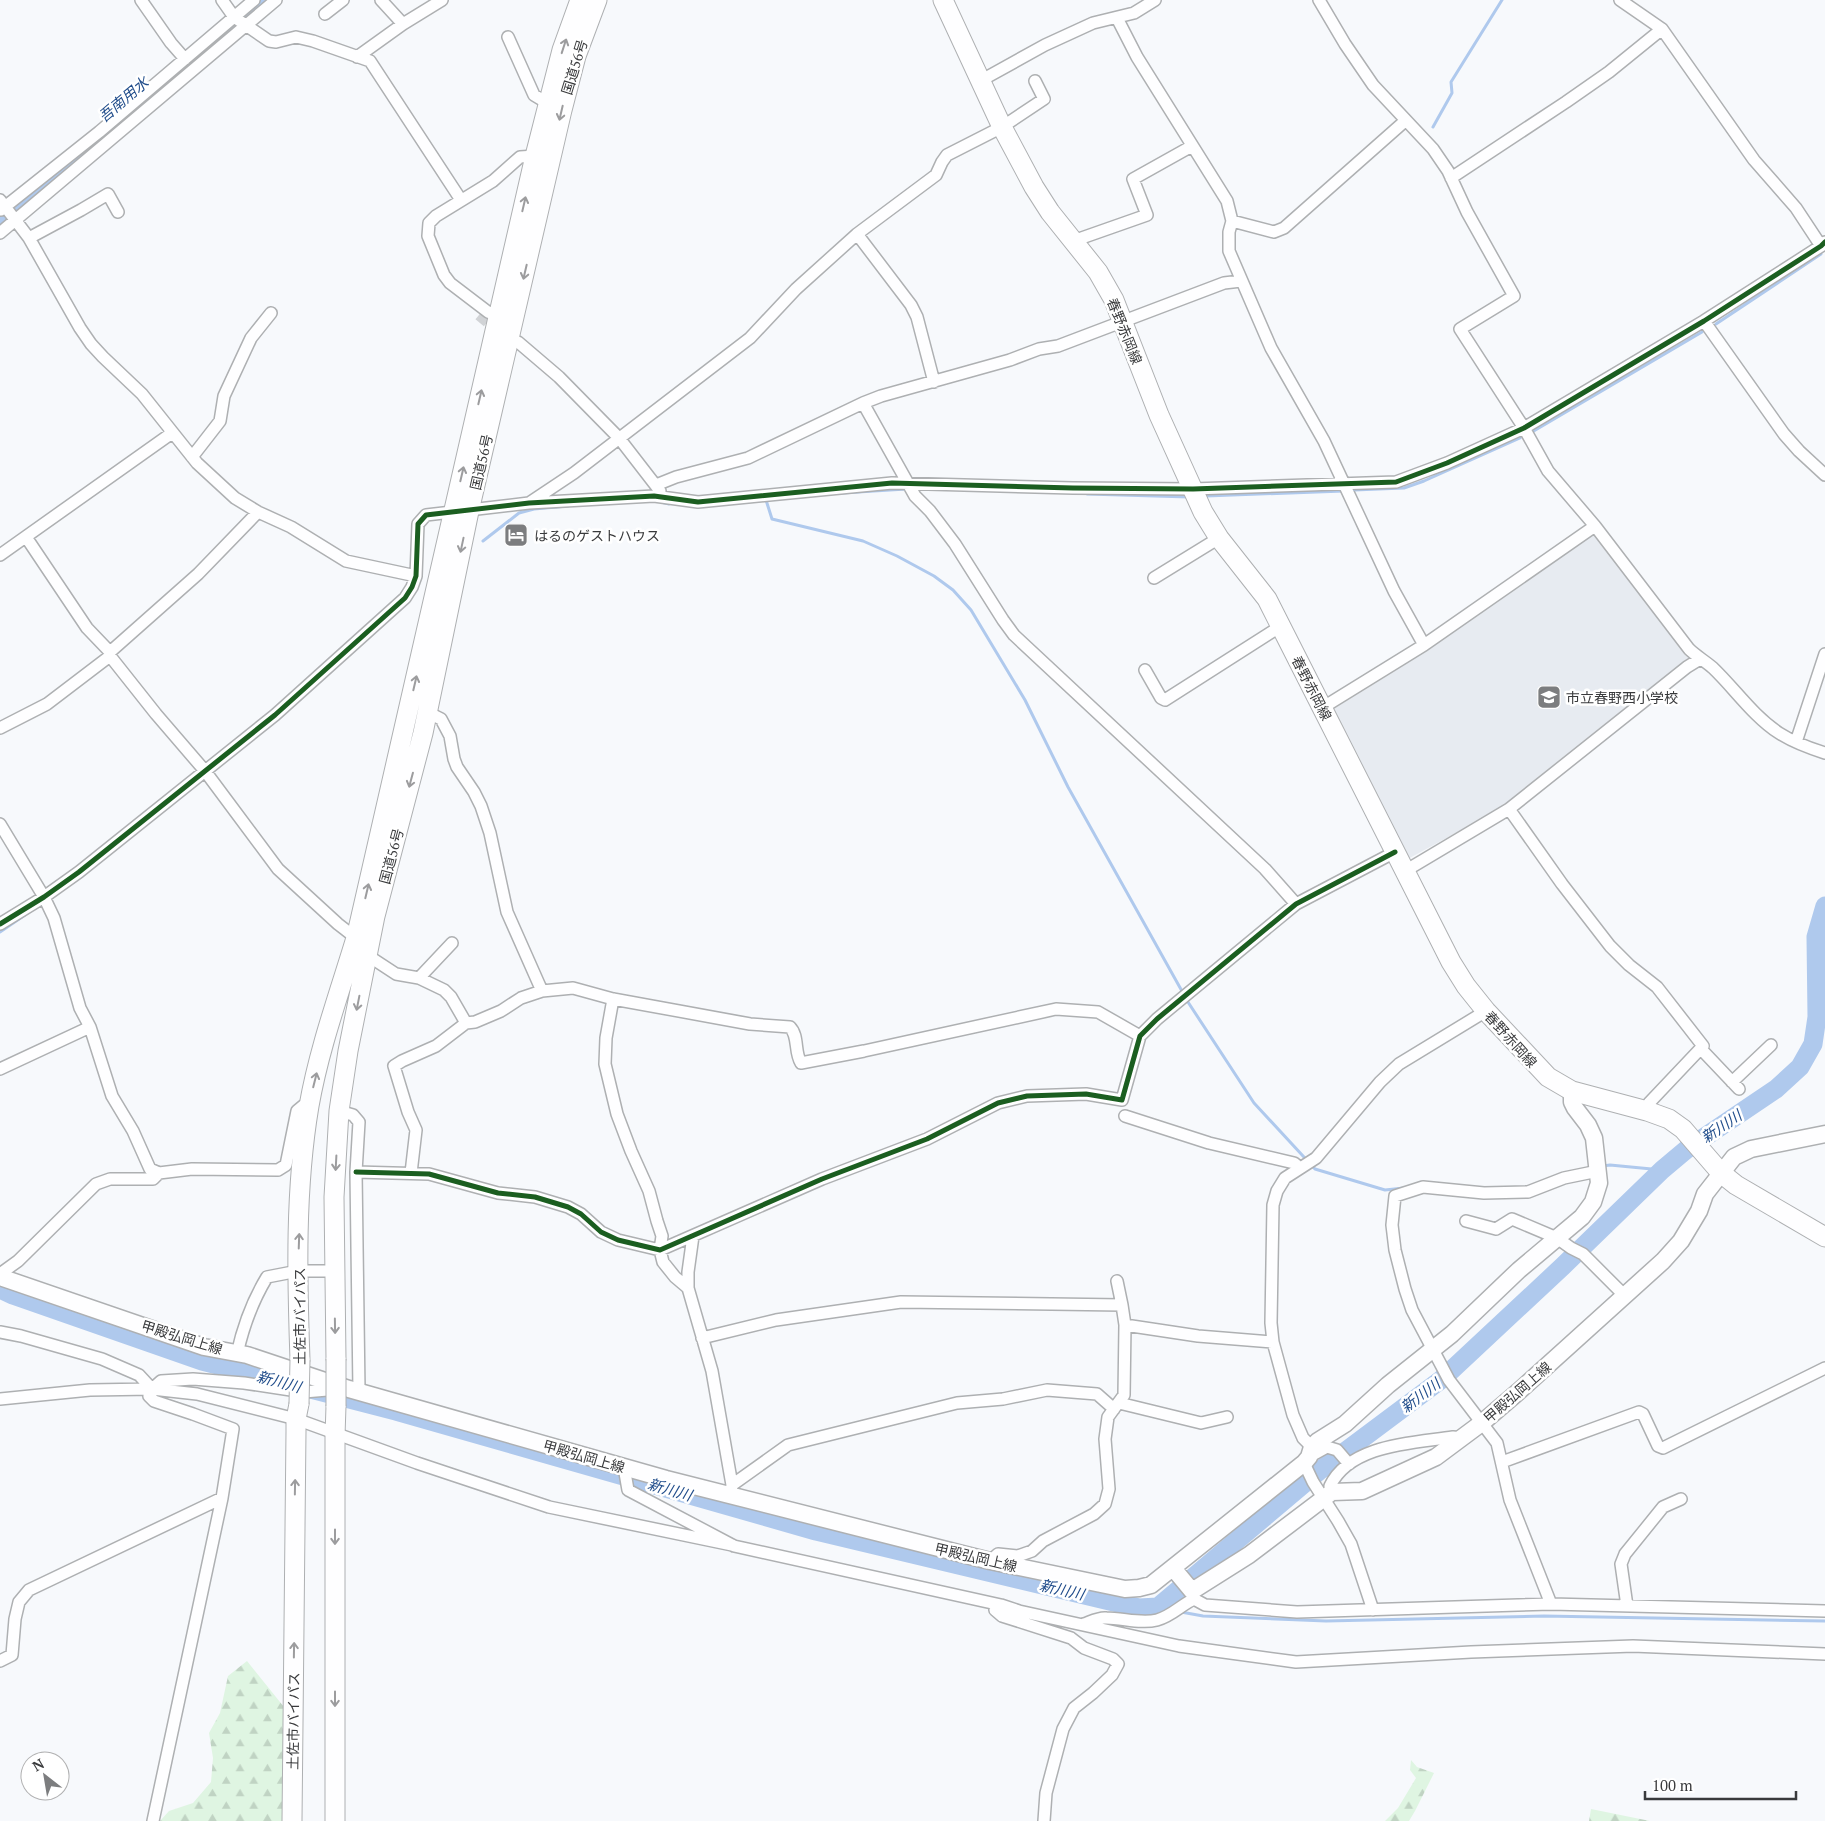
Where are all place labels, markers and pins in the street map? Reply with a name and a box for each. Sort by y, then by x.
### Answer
hotel icon: はるのゲストハウス [503,522,529,548]
place label: はるのゲストハウス [534,526,660,545]
school or university icon: 市立春野西小学校 [1536,684,1562,710]
place label: 市立春野西小学校 [1566,688,1678,707]

